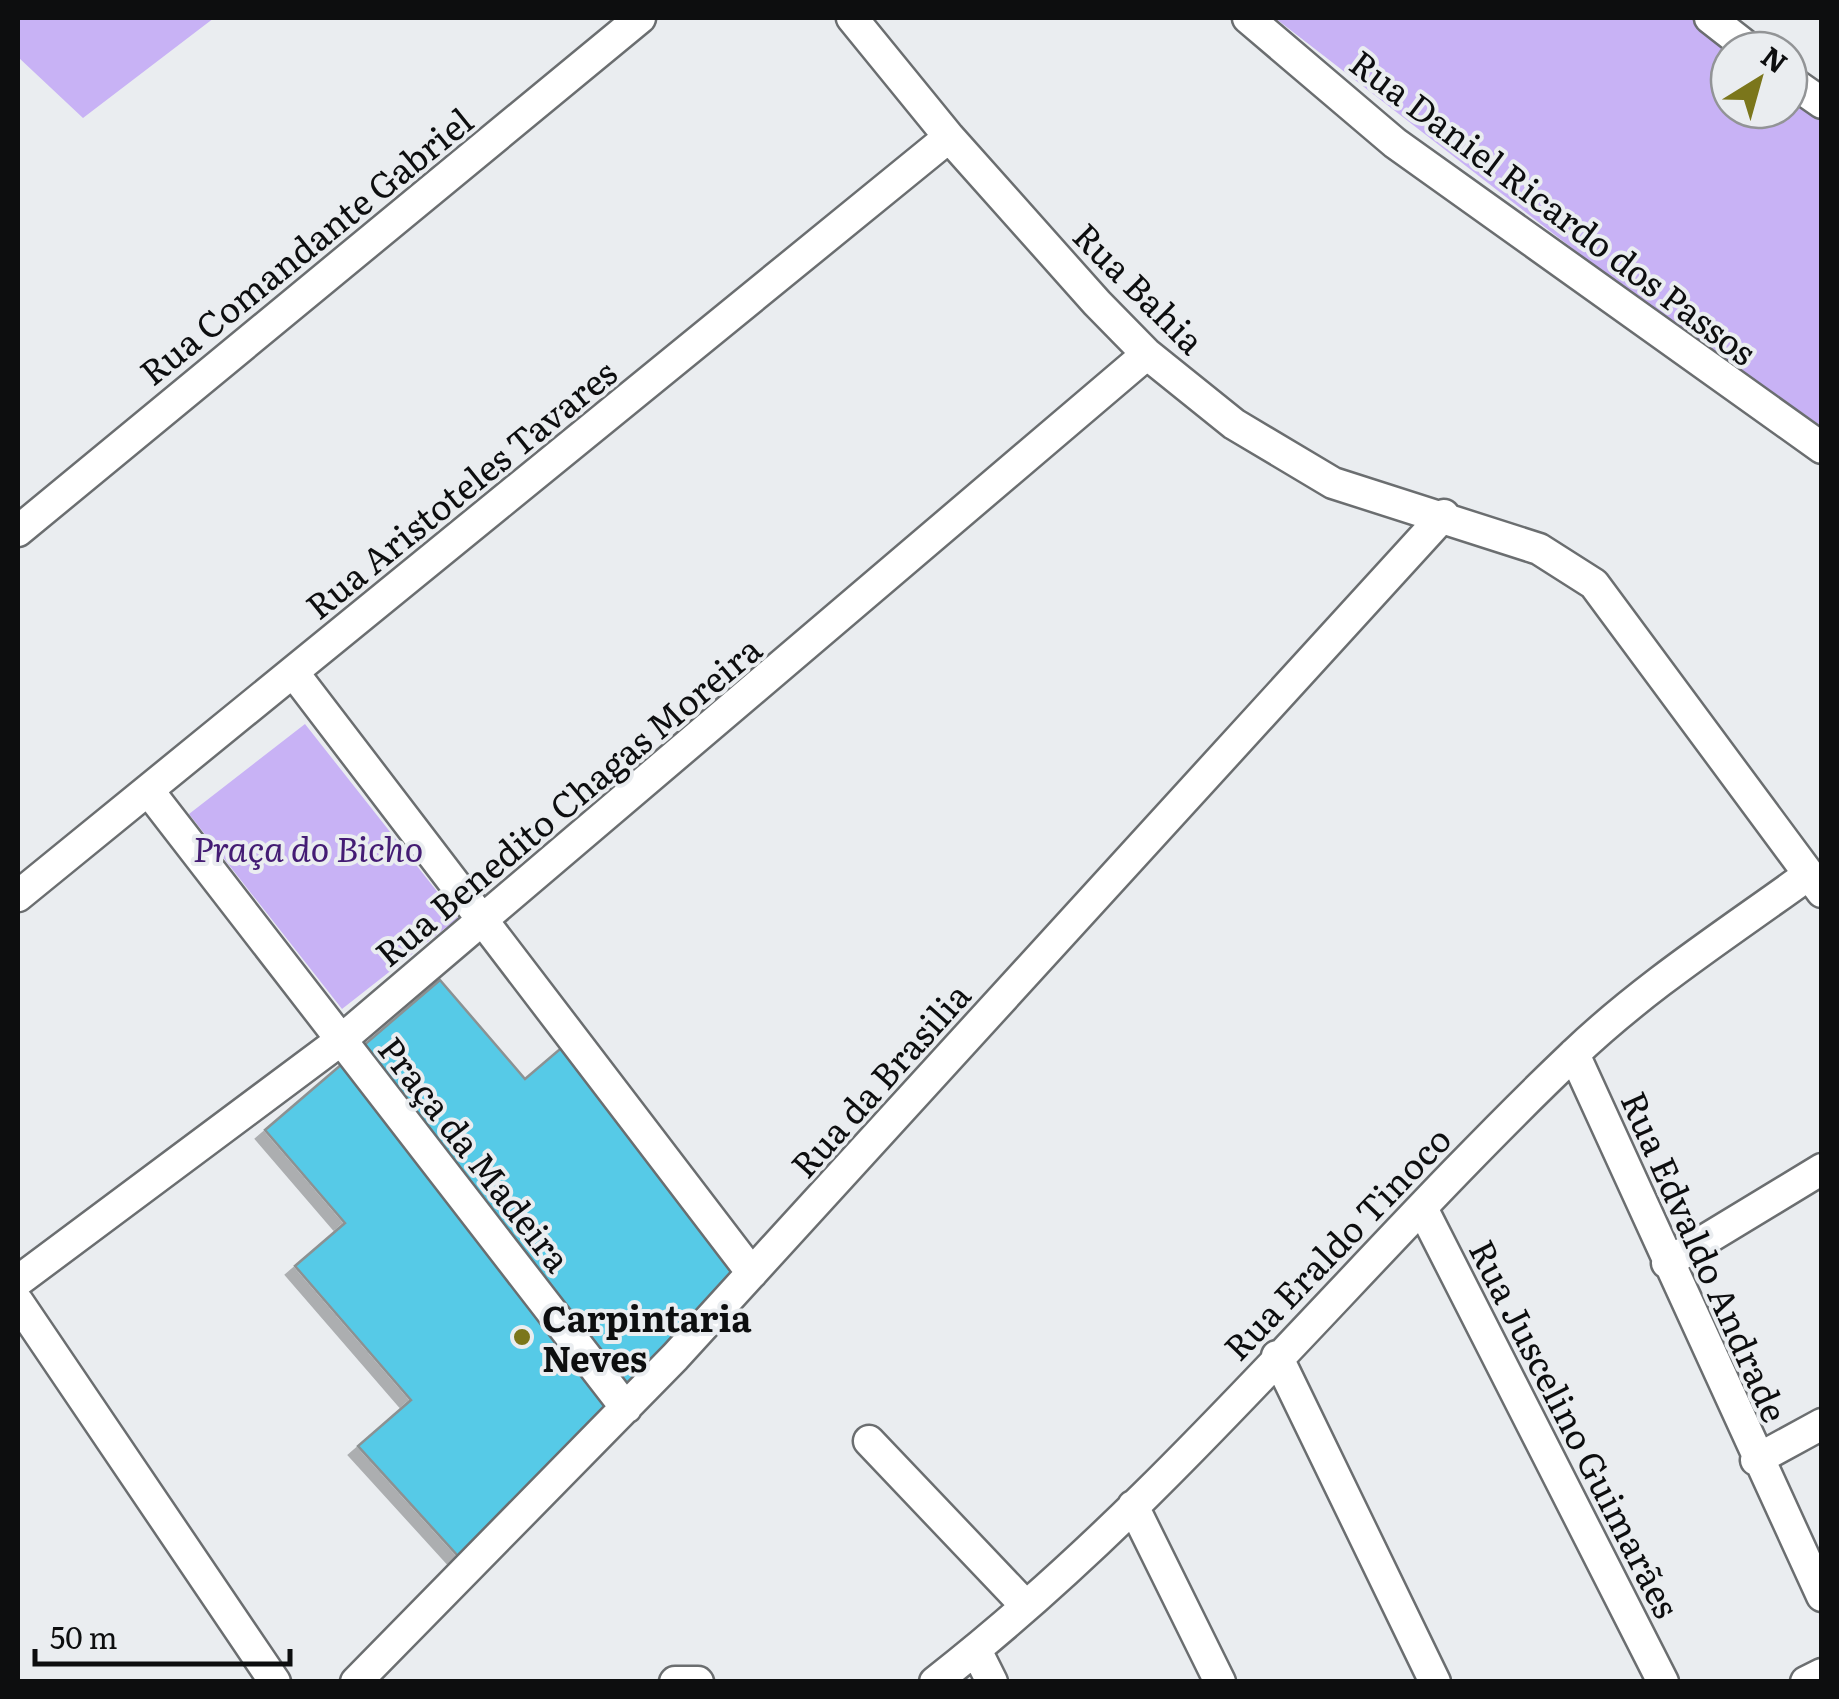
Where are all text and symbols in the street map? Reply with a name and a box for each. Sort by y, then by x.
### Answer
north arrow [1709,30,1809,130]
text: N [1753,35,1797,82]
street label: Rua Daniel Ricardo dos Passos [1340,36,1768,376]
street label: Rua Comandante Gabriel [127,94,483,396]
street label: Rua Bahia [1062,209,1218,365]
street label: Rua Aristoteles Tavares [293,346,627,630]
street label: Rua Benedito Chagas Moreira [363,622,772,977]
park label: Praça do Bicho [193,821,423,873]
street label: Rua da Brasilia [777,970,981,1188]
street label: Praça da Madeira [367,1024,585,1282]
street label: Rua Edvaldo Andrade [1610,1082,1802,1430]
street label: Rua Eraldo Tinoco [1210,1113,1462,1371]
street label: Rua Juscelino Guimarães [1458,1230,1694,1626]
place label: Carpintaria Neves [542,1291,752,1383]
marker: Carpintaria Neves [511,1326,533,1348]
scale bar [35,1604,290,1666]
text: 50 m [50,1614,118,1658]

